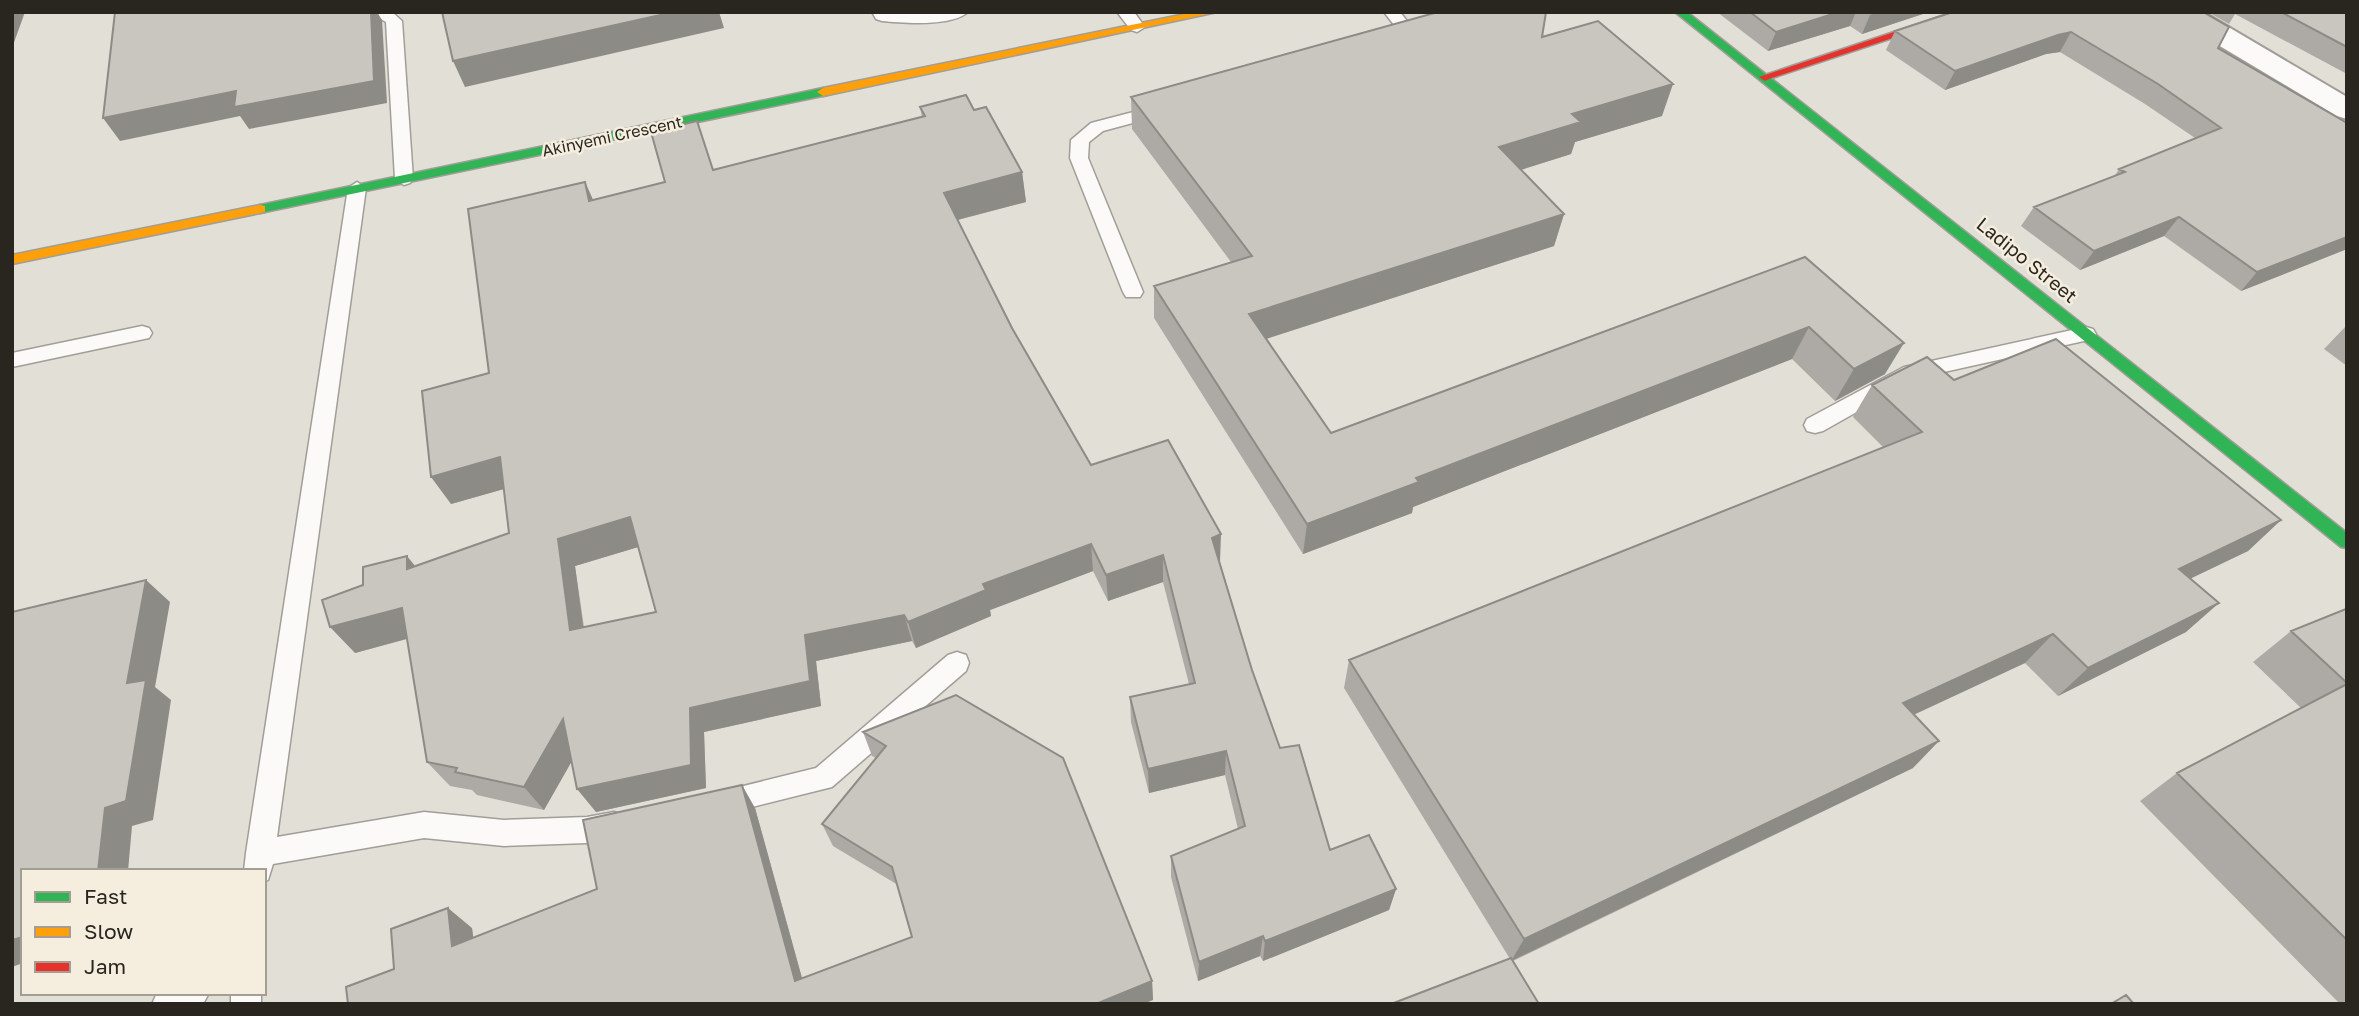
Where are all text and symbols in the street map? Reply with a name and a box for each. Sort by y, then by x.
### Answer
street label: Akinyemi Crescent [540,111,684,161]
street label: Ladipo Street [1972,212,2082,307]
legend [21,869,266,995]
text: Fast [84,883,127,909]
text: Slow [84,918,133,944]
text: Jam [84,953,126,979]

